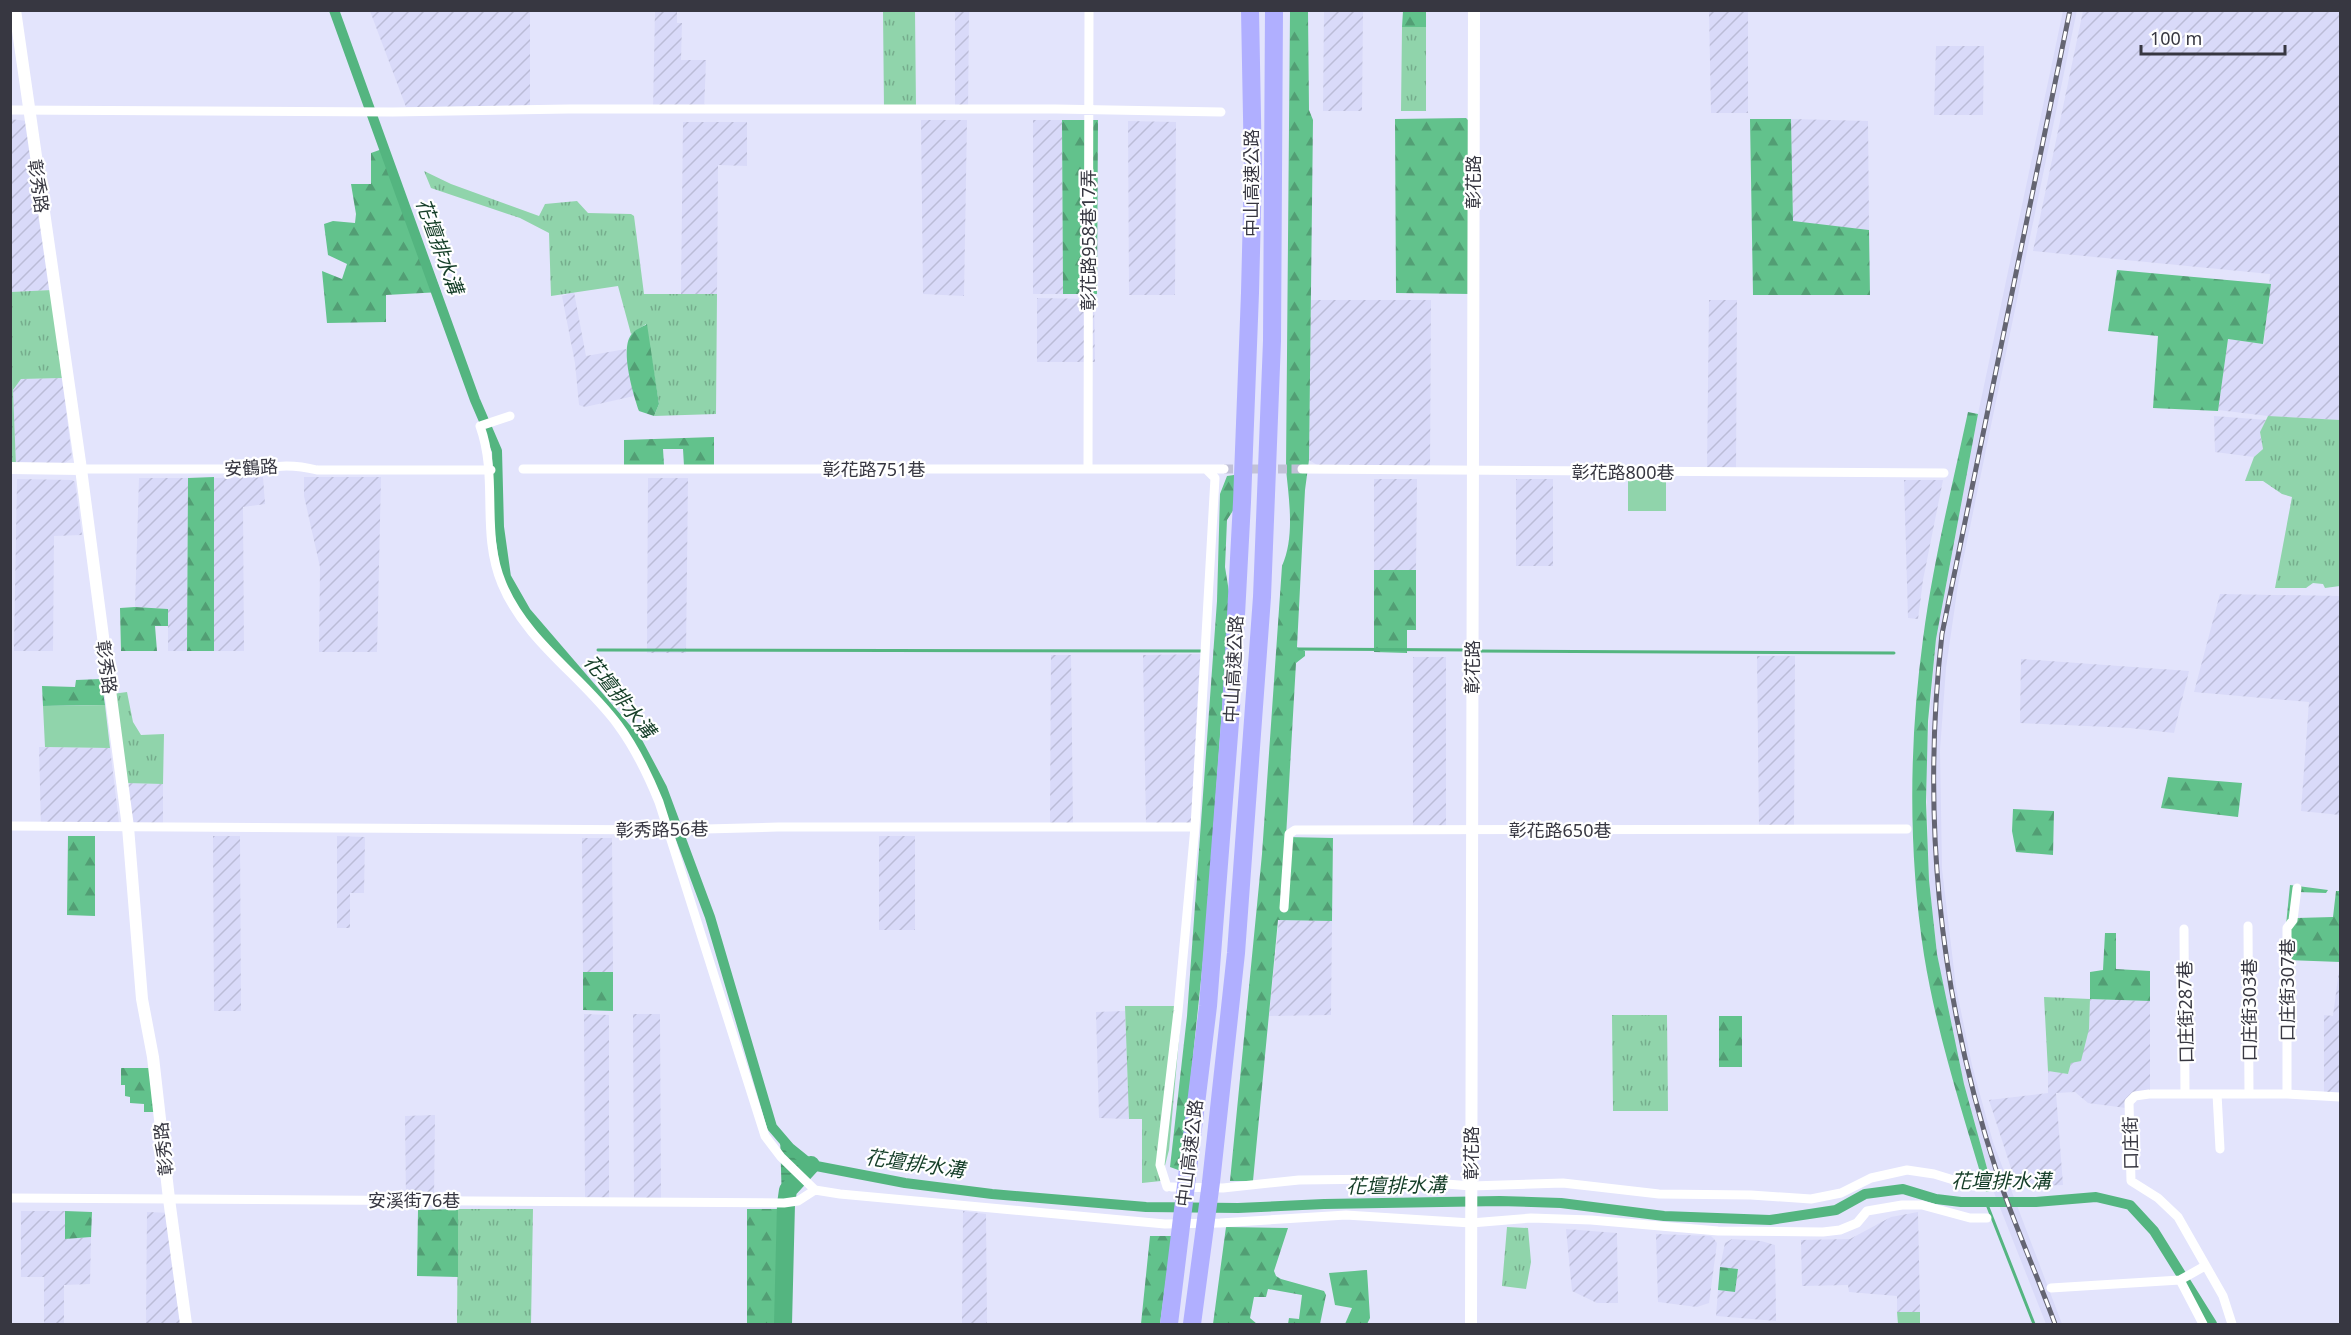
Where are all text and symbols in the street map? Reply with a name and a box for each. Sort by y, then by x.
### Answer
scale bar [2141,18,2285,56]
text: 100 m [2150,26,2202,50]
street label: 中山高速公路 [1239,129,1263,237]
street label: 彰花路 [1461,155,1485,209]
street label: 彰秀路 [23,158,55,214]
street label: 彰花路958巷17弄 [1076,169,1100,311]
water label: 花壇排水溝 [410,194,471,300]
street label: 安鶴路 [223,454,279,480]
street label: 彰花路751巷 [823,457,925,481]
street label: 彰花路800巷 [1572,460,1674,484]
street label: 中山高速公路 [1218,614,1248,724]
street label: 彰秀路 [91,639,123,695]
street label: 彰花路 [1460,640,1484,694]
water label: 花壇排水溝 [578,649,664,746]
street label: 彰秀路56巷 [616,816,708,842]
street label: 彰花路650巷 [1509,818,1611,842]
street label: 口庄街307巷 [2275,939,2299,1041]
street label: 口庄街303巷 [2237,959,2261,1061]
street label: 口庄街287巷 [2172,960,2198,1064]
street label: 中山高速公路 [1171,1098,1207,1208]
street label: 口庄街 [2118,1116,2142,1170]
street label: 彰秀路 [148,1121,178,1177]
street label: 彰花路 [1459,1126,1483,1180]
water label: 花壇排水溝 [864,1143,969,1184]
water label: 花壇排水溝 [1951,1167,2054,1194]
water label: 花壇排水溝 [1346,1171,1449,1199]
street label: 安溪街76巷 [368,1188,460,1212]

